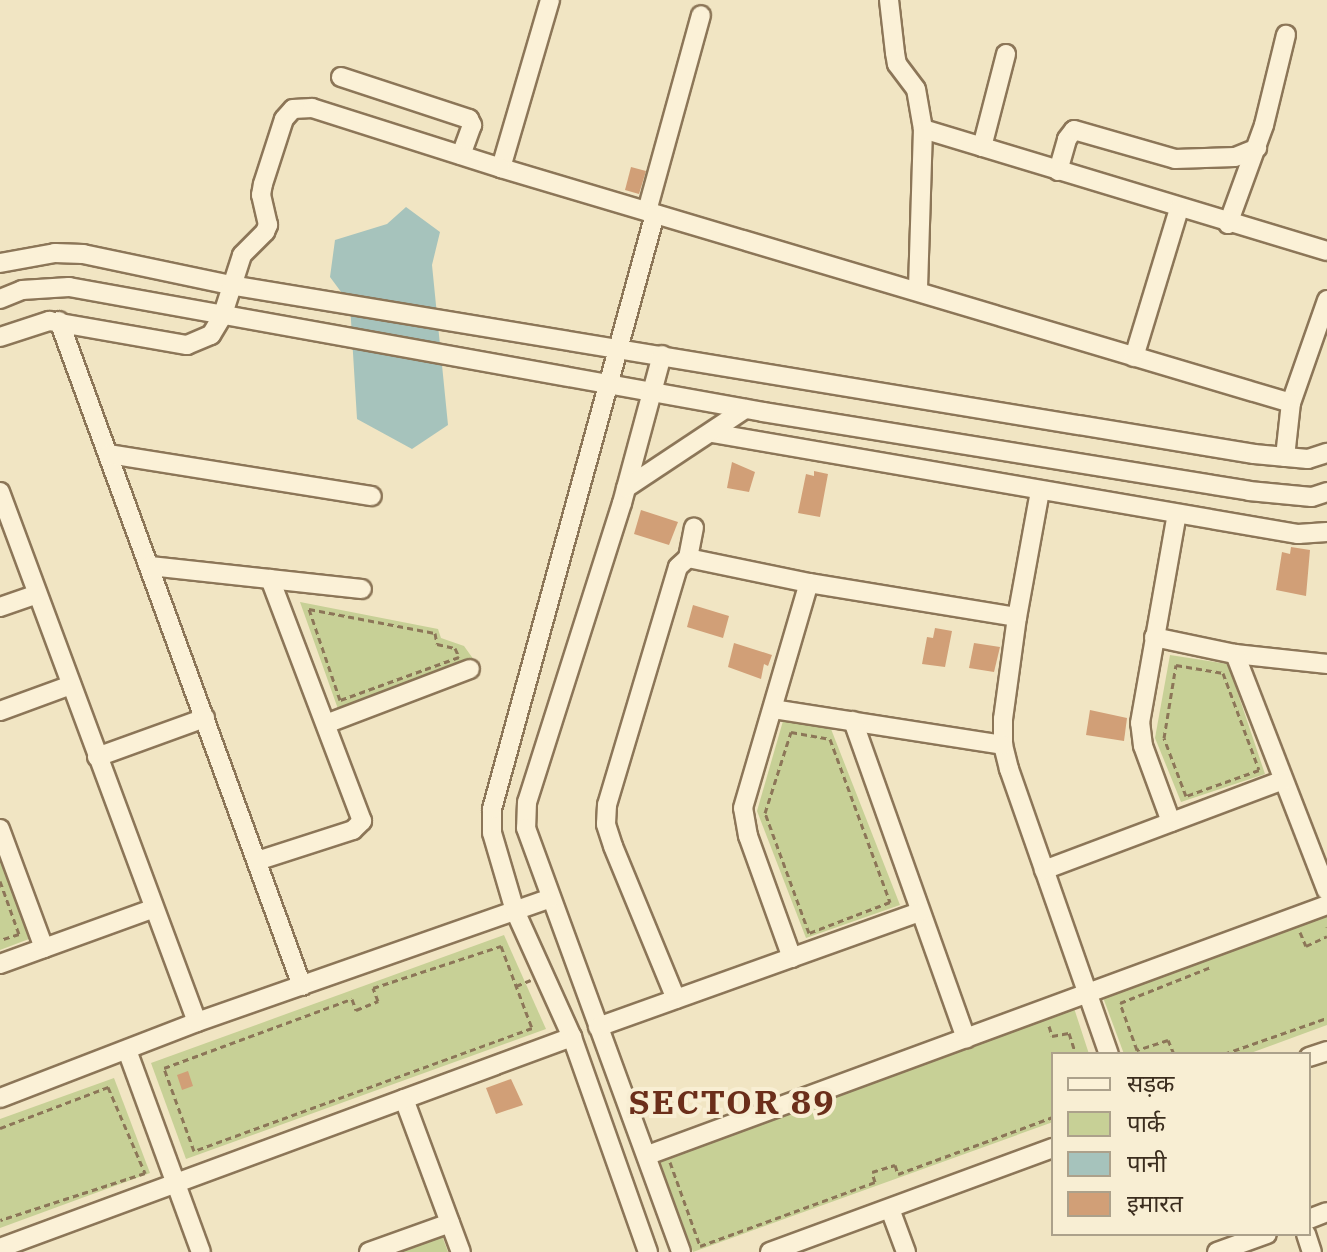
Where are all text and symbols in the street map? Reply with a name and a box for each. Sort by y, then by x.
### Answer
legend [1051,1052,1311,1236]
text: सड़क [1127,1067,1175,1099]
district label: SECTOR 89 [628,1082,836,1122]
text: पार्क [1127,1107,1165,1139]
text: पानी [1127,1147,1166,1179]
text: इमारत [1127,1187,1183,1219]

